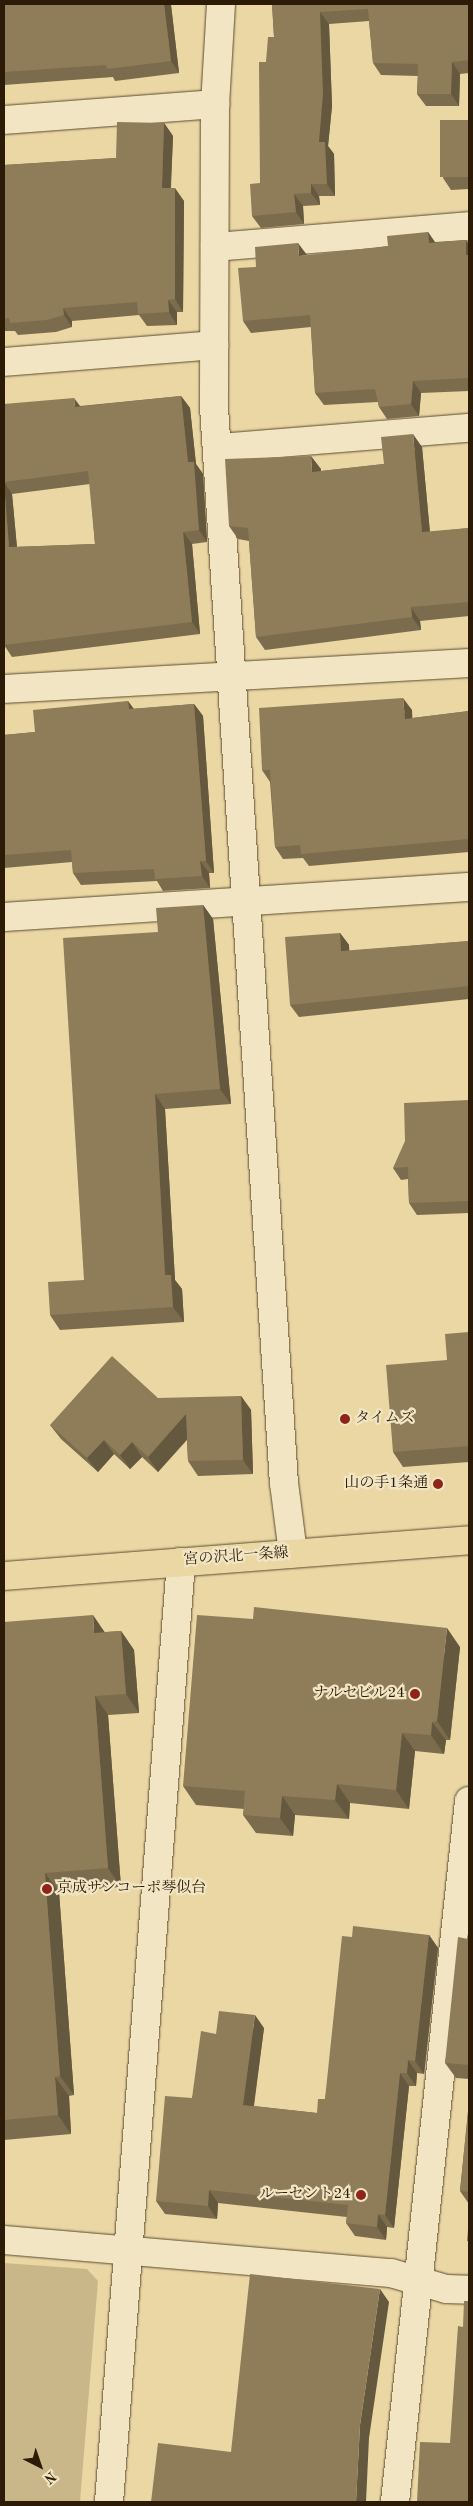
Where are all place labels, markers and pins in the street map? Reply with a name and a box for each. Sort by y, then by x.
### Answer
place label: タイムズ [355,1410,415,1428]
marker: タイムズ [339,1413,351,1425]
place label: 山の手1条通 [344,1475,428,1493]
marker: 山の手1条通 [432,1478,444,1490]
place label: ナルセビル24 [313,1685,405,1703]
marker: ナルセビル24 [409,1688,421,1700]
place label: 京成サンコーポ琴似台 [57,1880,207,1898]
marker: 京成サンコーポ琴似台 [41,1883,53,1895]
place label: ルーセント24 [259,2186,351,2204]
marker: ルーセント24 [355,2189,367,2201]

